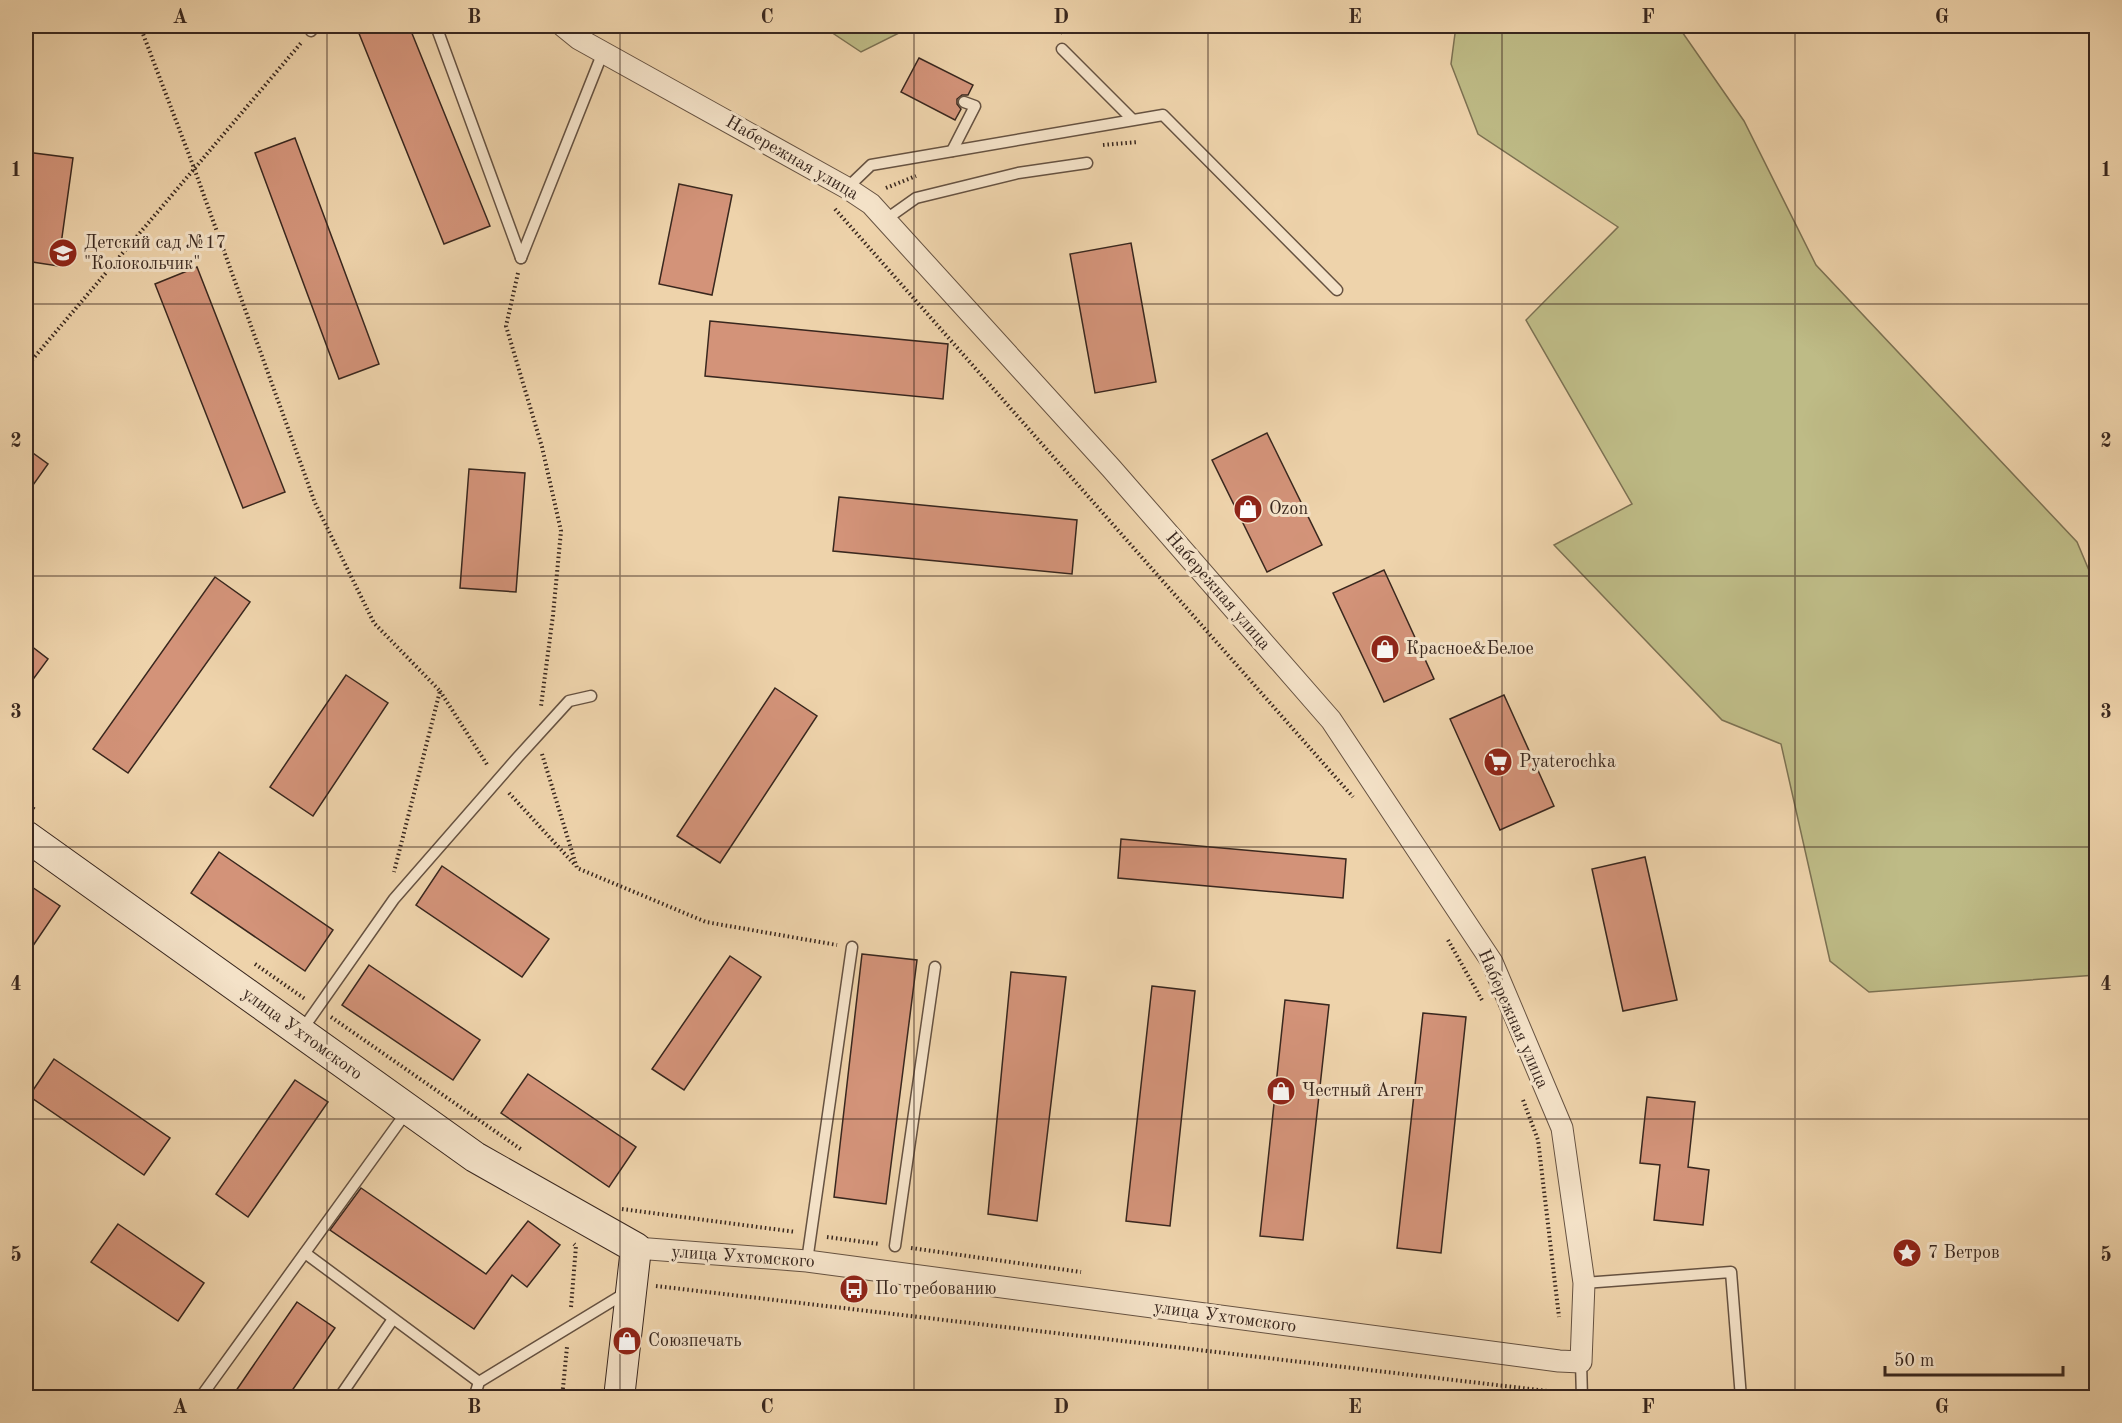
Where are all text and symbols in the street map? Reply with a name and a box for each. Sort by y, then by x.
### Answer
text: A [172,8,188,28]
text: B [467,8,481,28]
text: C [760,8,774,28]
text: D [1053,8,1069,28]
text: E [1348,8,1362,28]
text: F [1641,8,1655,28]
text: G [1935,8,1949,28]
street label: Набережная улица [723,113,862,203]
text: 1 [10,161,22,181]
text: 1 [2100,161,2112,181]
place label: Детский сад №17 "Колокольчик" [84,234,226,273]
school or university icon: Детский сад №17 "Колокольчик" [47,237,79,269]
text: 2 [10,432,22,452]
text: 2 [2100,432,2112,452]
shop icon: Ozon [1232,493,1264,525]
place label: Ozon [1269,500,1308,518]
street label: Набережная улица [1162,528,1274,654]
shop icon: Красное&Белое [1369,633,1401,665]
place label: Красное&Белое [1406,640,1534,658]
text: 3 [10,703,22,723]
text: 3 [2100,703,2112,723]
supermarket icon: Pyaterochka [1482,746,1514,778]
place label: Pyaterochka [1519,753,1616,771]
street label: Набережная улица [1474,947,1552,1091]
text: 4 [10,975,22,995]
text: 4 [2100,975,2112,995]
street label: улица Ухтомского [239,984,366,1084]
shop icon: Честный Агент [1265,1075,1297,1107]
place label: Честный Агент [1302,1082,1424,1100]
place icon: 7 Ветров [1891,1237,1923,1269]
street label: улица Ухтомского [671,1243,815,1271]
place label: 7 Ветров [1928,1244,2000,1262]
text: 5 [10,1245,22,1266]
text: 5 [2100,1245,2112,1266]
bus stop icon: По требованию [838,1273,870,1305]
place label: По требованию [875,1280,996,1298]
street label: улица Ухтомского [1153,1298,1298,1336]
shop icon: Союзпечать [611,1325,643,1357]
place label: Союзпечать [648,1332,742,1350]
scale bar [1885,1339,2064,1377]
text: 50 m [1894,1352,1934,1370]
text: A [172,1398,188,1418]
text: B [467,1398,481,1418]
text: C [760,1398,774,1418]
text: D [1053,1398,1069,1418]
text: E [1348,1398,1362,1418]
text: F [1641,1398,1655,1418]
text: G [1935,1398,1949,1418]

